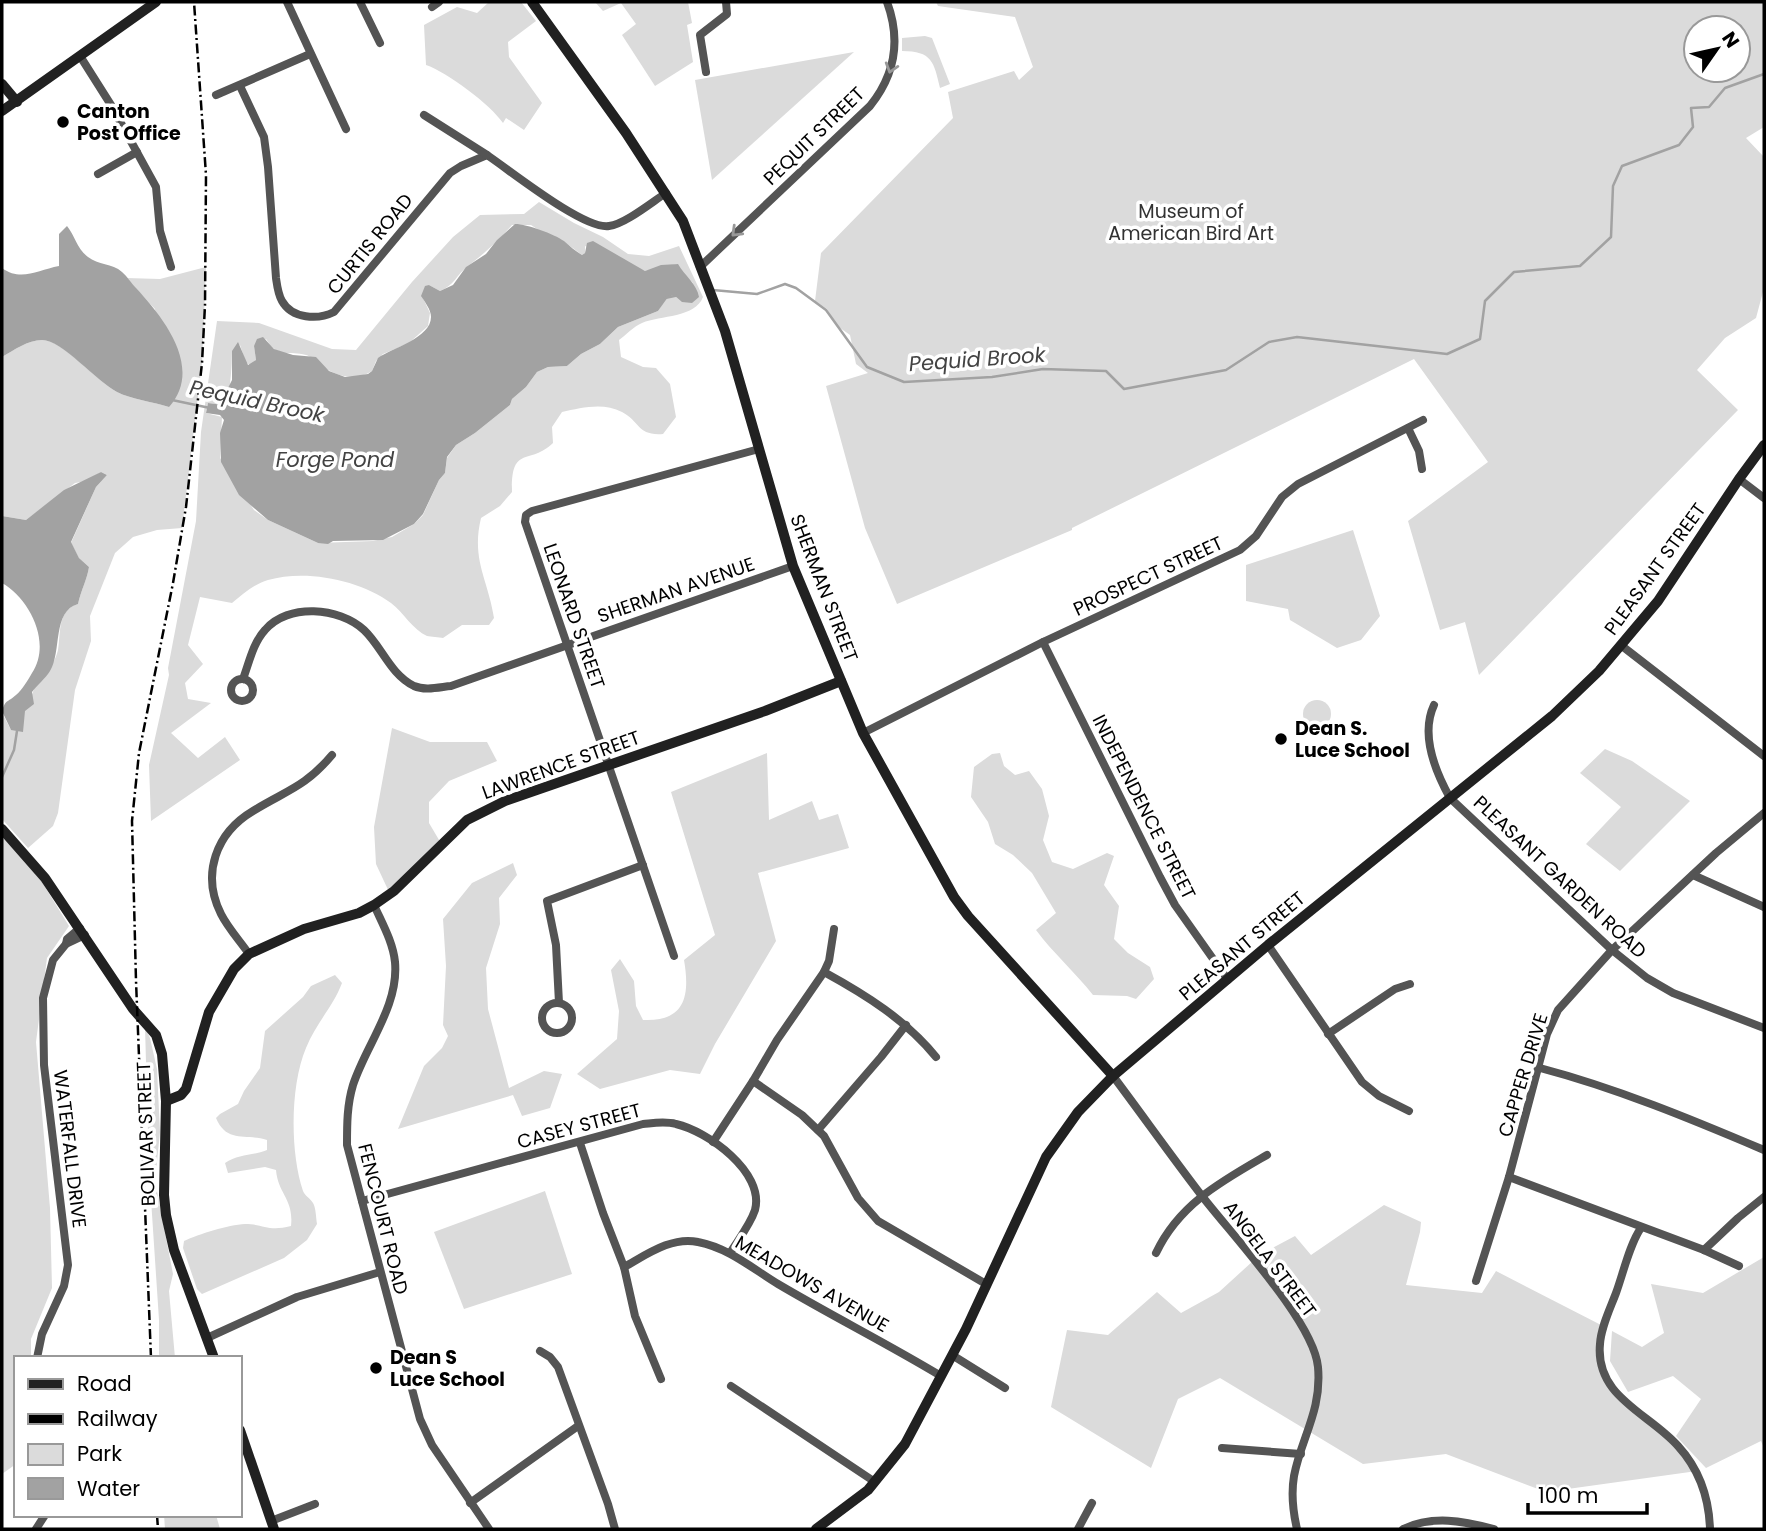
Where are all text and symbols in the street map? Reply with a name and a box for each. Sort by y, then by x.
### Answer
north arrow [1682,14,1752,84]
text: N [1715,26,1746,53]
one-way arrow [884,62,899,74]
street label: PEQUIT STREET [757,81,871,191]
place label: Canton Post Office [77,98,181,147]
marker: Canton Post Office [55,114,71,130]
street label: CURTIS ROAD [321,188,419,300]
park label: Museum of American Bird Art [1108,198,1274,247]
one-way arrow [731,223,744,236]
water label: Pequid Brook [908,340,1047,378]
water label: Pequid Brook [187,373,328,430]
water label: Forge Pond [276,445,395,474]
street label: PLEASANT STREET [1598,497,1712,641]
street label: SHERMAN STREET [783,510,865,666]
street label: PROSPECT STREET [1069,529,1227,623]
street label: LEONARD STREET [537,540,611,692]
street label: SHERMAN AVENUE [594,550,758,630]
street label: INDEPENDENCE STREET [1086,710,1202,904]
place label: Dean S. Luce School [1295,715,1410,764]
street label: LAWRENCE STREET [478,724,644,806]
marker: Dean S. Luce School [1273,731,1289,747]
street label: PLEASANT GARDEN ROAD [1467,789,1653,965]
street label: PLEASANT STREET [1173,885,1311,1007]
street label: CAPPER DRIVE [1491,1010,1555,1140]
street label: BOLIVAR STREET [130,1061,162,1207]
street label: WATERFALL DRIVE [47,1068,93,1230]
street label: CASEY STREET [514,1096,644,1156]
street label: FENCOURT ROAD [351,1141,415,1297]
street label: ANGELA STREET [1217,1195,1323,1323]
street label: MEADOWS AVENUE [730,1229,894,1339]
place label: Dean S Luce School [390,1344,505,1393]
legend [14,1356,242,1517]
marker: Dean S Luce School [368,1360,384,1376]
text: Road [77,1369,132,1398]
text: Railway [77,1404,158,1433]
text: Park [77,1439,122,1468]
scale bar [1528,1472,1647,1516]
text: Water [77,1474,140,1503]
text: 100 m [1538,1481,1598,1510]

